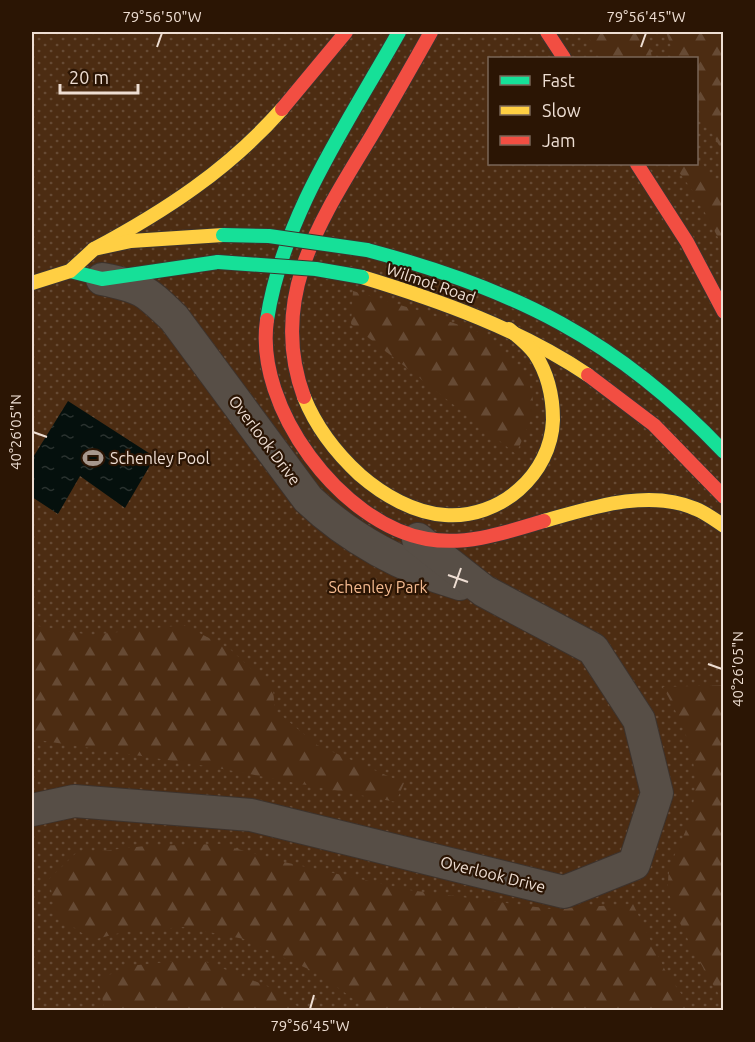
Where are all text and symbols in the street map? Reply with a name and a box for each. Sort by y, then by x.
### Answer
text: 79°56'50"W [122,8,202,25]
text: 79°56'45"W [606,8,686,25]
scale bar [60,57,138,95]
legend [488,57,698,165]
text: 20 m [69,67,109,87]
text: Fast [542,70,575,90]
text: Slow [542,100,581,120]
text: Jam [542,130,576,150]
street label: Wilmot Road [384,259,478,307]
street label: Overlook Drive [225,392,305,488]
text: 40°26'05"N [7,394,24,470]
sports icon: Schenley Pool [81,446,105,470]
place label: Schenley Pool [110,449,210,467]
park label: Schenley Park [328,578,428,596]
text: 40°26'05"N [729,631,746,707]
street label: Overlook Drive [439,852,547,896]
text: 79°56'45"W [270,1017,350,1034]

